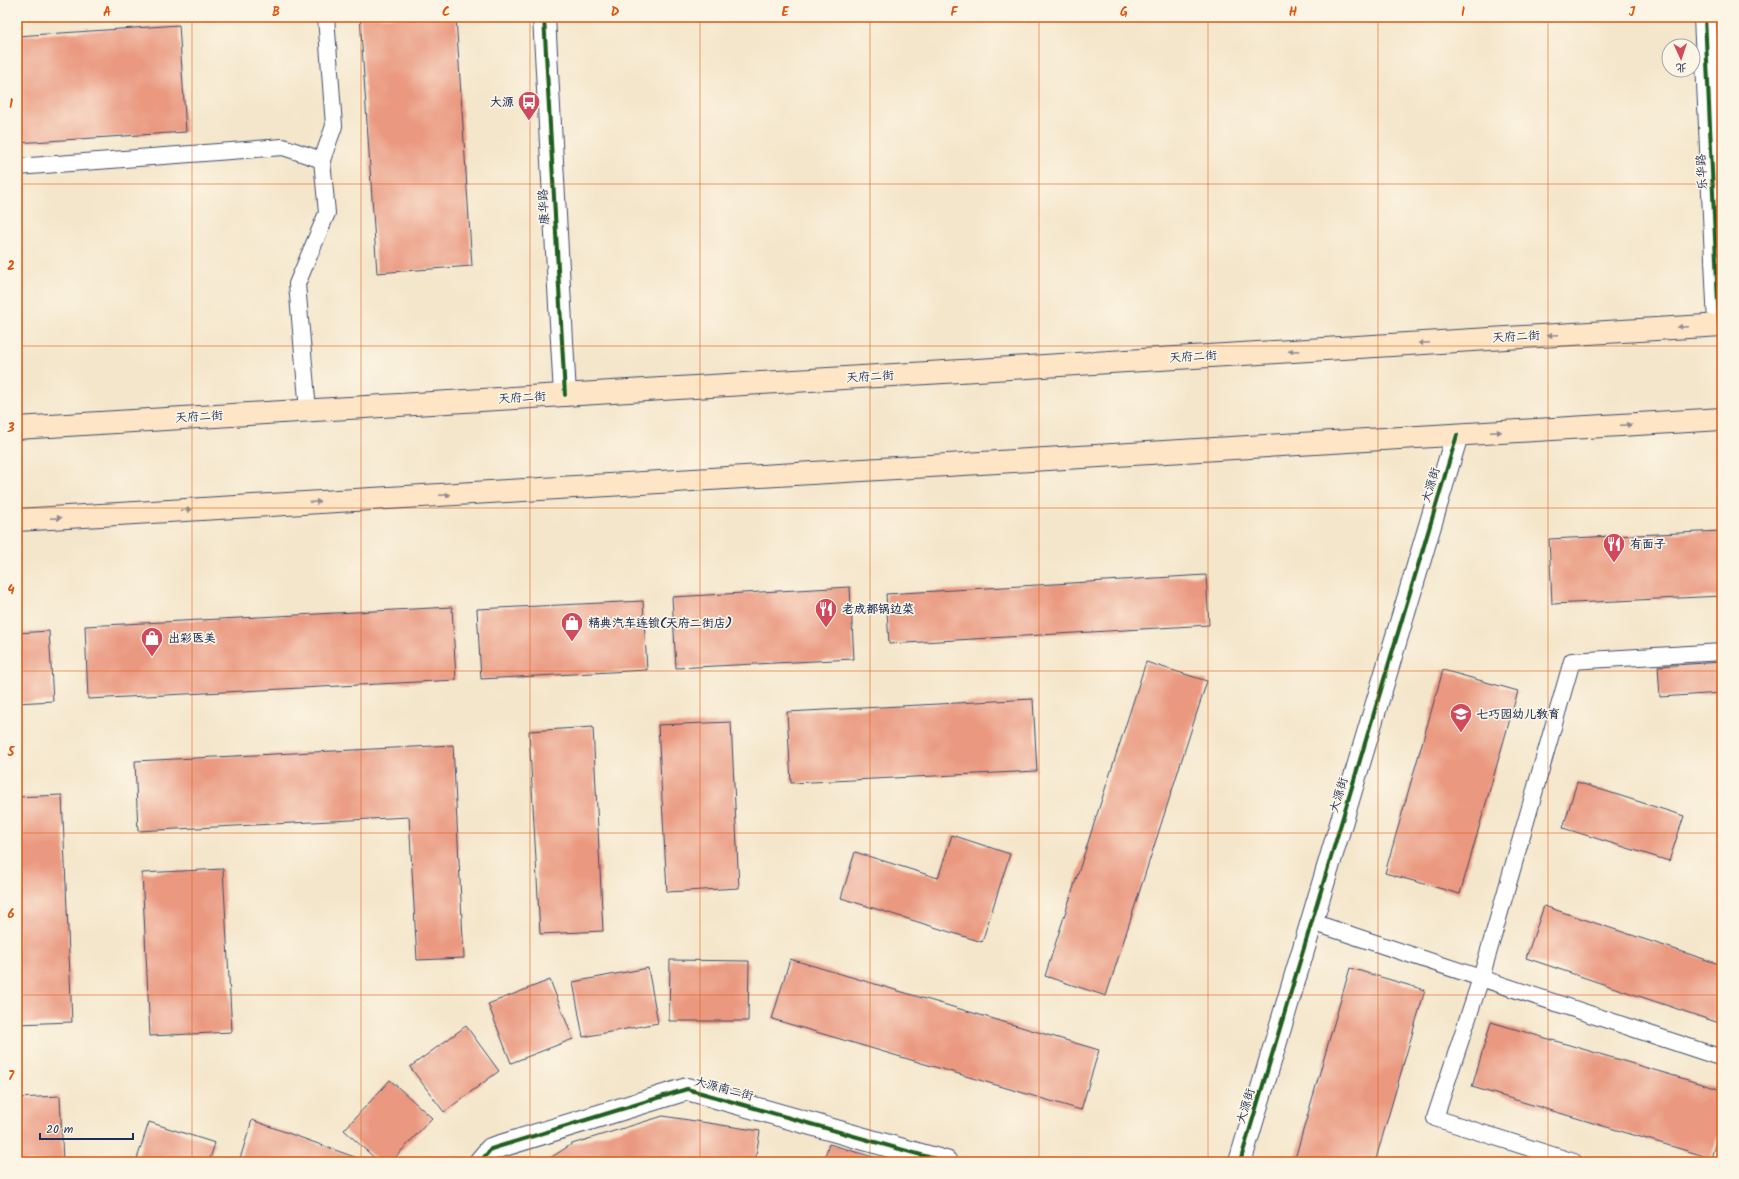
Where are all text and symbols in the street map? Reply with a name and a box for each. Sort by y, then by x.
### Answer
text: A [103,2,111,23]
text: B [272,2,280,23]
text: C [442,2,450,23]
text: D [611,2,620,23]
text: E [781,2,789,23]
text: F [950,2,958,23]
text: G [1120,2,1128,23]
text: H [1289,2,1298,23]
text: I [1461,2,1465,23]
text: J [1629,2,1636,23]
north arrow [1661,38,1701,78]
text: 北 [1676,58,1687,76]
bus stop icon: 大源 [516,89,542,122]
place label: 大源 [490,93,514,112]
text: 1 [9,94,13,115]
street label: 乐华路 [1692,154,1712,190]
street label: 康华路 [534,189,554,225]
text: 2 [7,256,15,277]
one-way arrow [1677,324,1689,331]
street label: 天府二街 [1492,326,1540,348]
one-way arrow [1547,332,1559,339]
one-way arrow [1418,340,1430,347]
street label: 天府二街 [1169,346,1217,368]
one-way arrow [1287,348,1300,354]
street label: 天府二街 [846,366,894,388]
street label: 天府二街 [498,387,546,409]
street label: 天府二街 [175,406,223,428]
text: 3 [6,418,15,439]
one-way arrow [1620,421,1632,428]
one-way arrow [1490,429,1502,436]
street label: 大源街 [1417,465,1445,505]
one-way arrow [439,491,451,498]
one-way arrow [309,499,321,506]
one-way arrow [180,507,193,513]
one-way arrow [50,514,62,521]
restaurant icon: 有面子 [1601,531,1627,564]
place label: 有面子 [1630,535,1666,554]
text: 4 [7,580,15,601]
restaurant icon: 老成都锅边菜 [813,596,839,629]
place label: 老成都锅边菜 [842,600,914,619]
shop icon: 精典汽车连锁(天府二街店) [559,610,585,643]
place label: 精典汽车连锁(天府二街店) [588,614,732,633]
shop icon: 出彩医美 [139,625,165,658]
place label: 出彩医美 [168,629,216,648]
school or university icon: 七巧园幼儿教育 [1448,701,1474,734]
place label: 七巧园幼儿教育 [1476,705,1560,724]
text: 5 [7,742,16,763]
street label: 大源街 [1325,775,1353,815]
text: 6 [7,904,15,925]
text: 7 [8,1066,15,1087]
street label: 大源南二街 [693,1072,755,1106]
street label: 大源街 [1232,1086,1260,1126]
scale bar [40,1115,133,1141]
text: 20 m [46,1120,74,1139]

